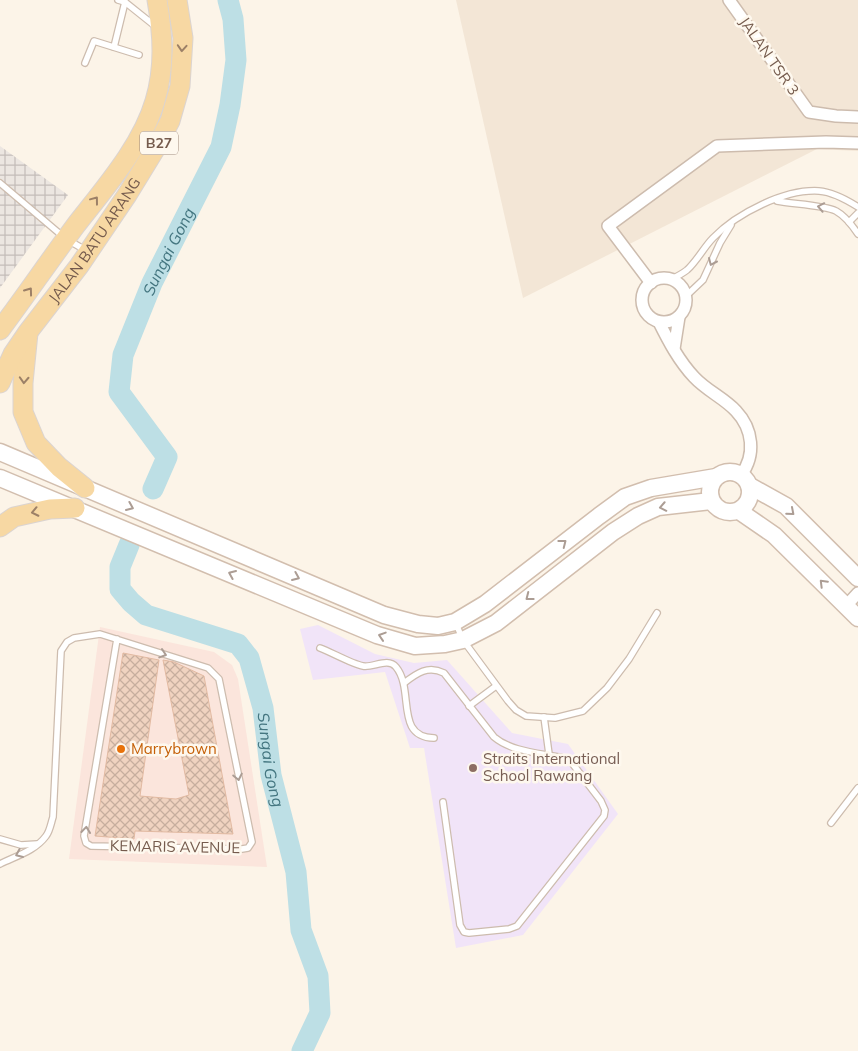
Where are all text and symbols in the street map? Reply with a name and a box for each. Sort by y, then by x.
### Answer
street label: JALAN TSR 3 [735,13,803,99]
one-way arrow [177,45,188,53]
road number: B27 [140,132,178,154]
street label: JALAN BATU ARANG [44,174,144,306]
one-way arrow [89,196,98,206]
one-way arrow [817,203,826,213]
water label: Sungai Gong [138,204,199,298]
one-way arrow [708,257,719,266]
one-way arrow [23,287,32,297]
one-way arrow [18,376,29,384]
one-way arrow [125,500,134,511]
one-way arrow [659,502,667,512]
one-way arrow [31,506,40,517]
one-way arrow [785,506,794,514]
one-way arrow [557,541,566,549]
one-way arrow [228,570,237,581]
one-way arrow [291,571,300,582]
one-way arrow [820,580,829,589]
one-way arrow [526,592,535,600]
one-way arrow [378,632,387,642]
one-way arrow [158,648,167,658]
water label: Sungai Gong [254,711,289,809]
place label: Marrybrown [131,739,217,758]
marker: Marrybrown [115,743,127,755]
place label: Straits International School Rawang [483,749,620,785]
marker: Straits International School Rawang [467,762,479,774]
one-way arrow [232,773,243,781]
one-way arrow [80,826,91,834]
street label: KEMARIS AVENUE [110,836,240,857]
one-way arrow [15,848,24,859]

